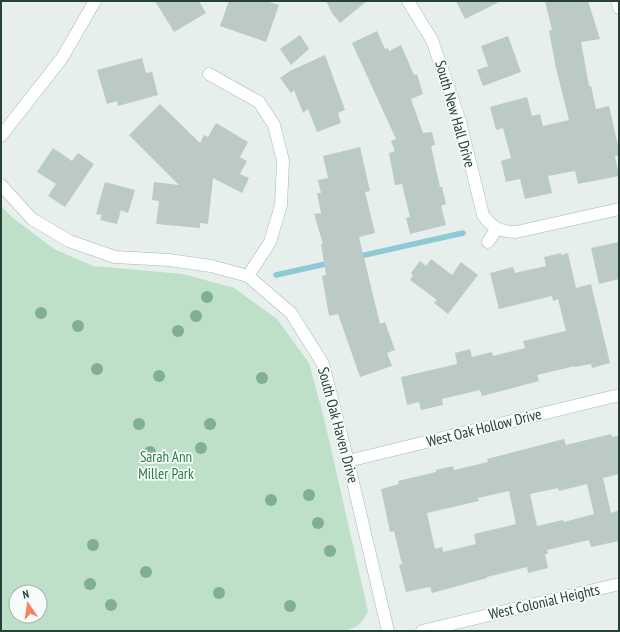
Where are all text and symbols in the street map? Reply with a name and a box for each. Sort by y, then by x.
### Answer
street label: South New Hall Drive [431,58,480,170]
street label: South Oak Haven Drive [314,365,363,485]
street label: West Oak Hollow Drive [424,404,543,451]
park label: Sarah Ann Miller Park [138,447,194,483]
street label: West Colonial Heights [487,580,601,624]
north arrow [8,584,48,624]
text: N [21,587,30,602]

